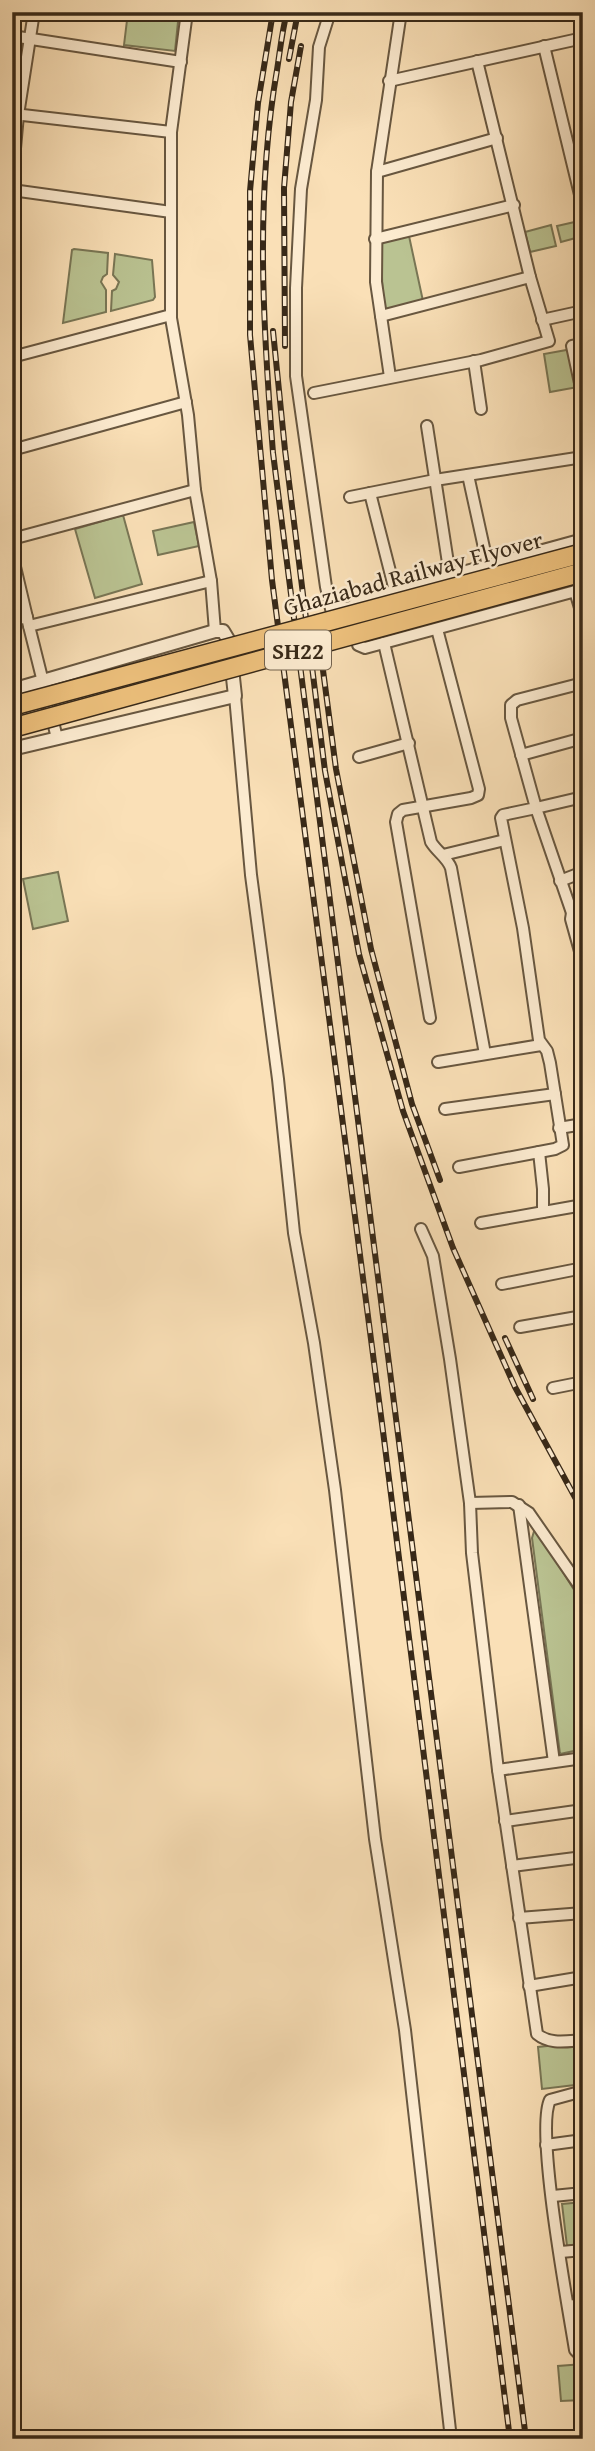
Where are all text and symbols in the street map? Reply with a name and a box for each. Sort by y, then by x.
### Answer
street label: Ghaziabad Railway Flyover [279,521,547,625]
road number: SH22 [265,630,331,670]

